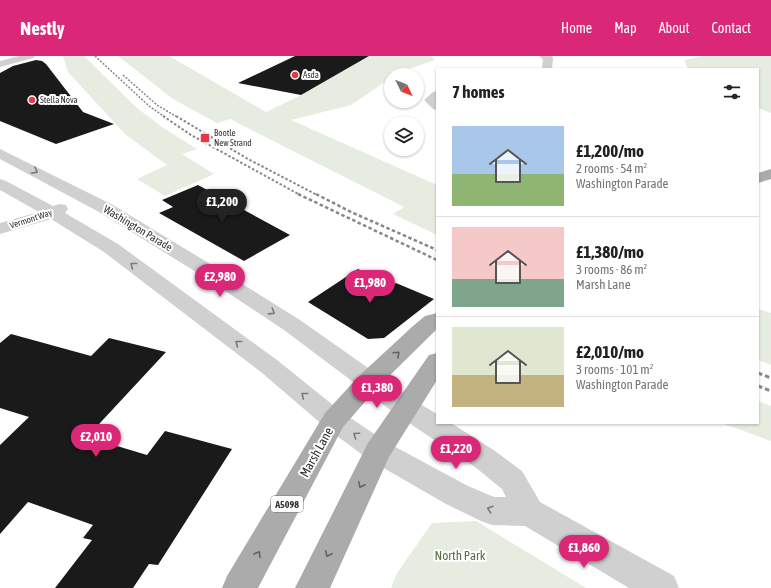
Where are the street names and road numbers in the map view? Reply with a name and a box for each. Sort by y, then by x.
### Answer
street label: Washington Parade [101,203,175,253]
street label: Vermont Way [9,207,54,231]
street label: Marsh Lane [297,425,336,480]
road number: A5098 [271,496,303,512]

